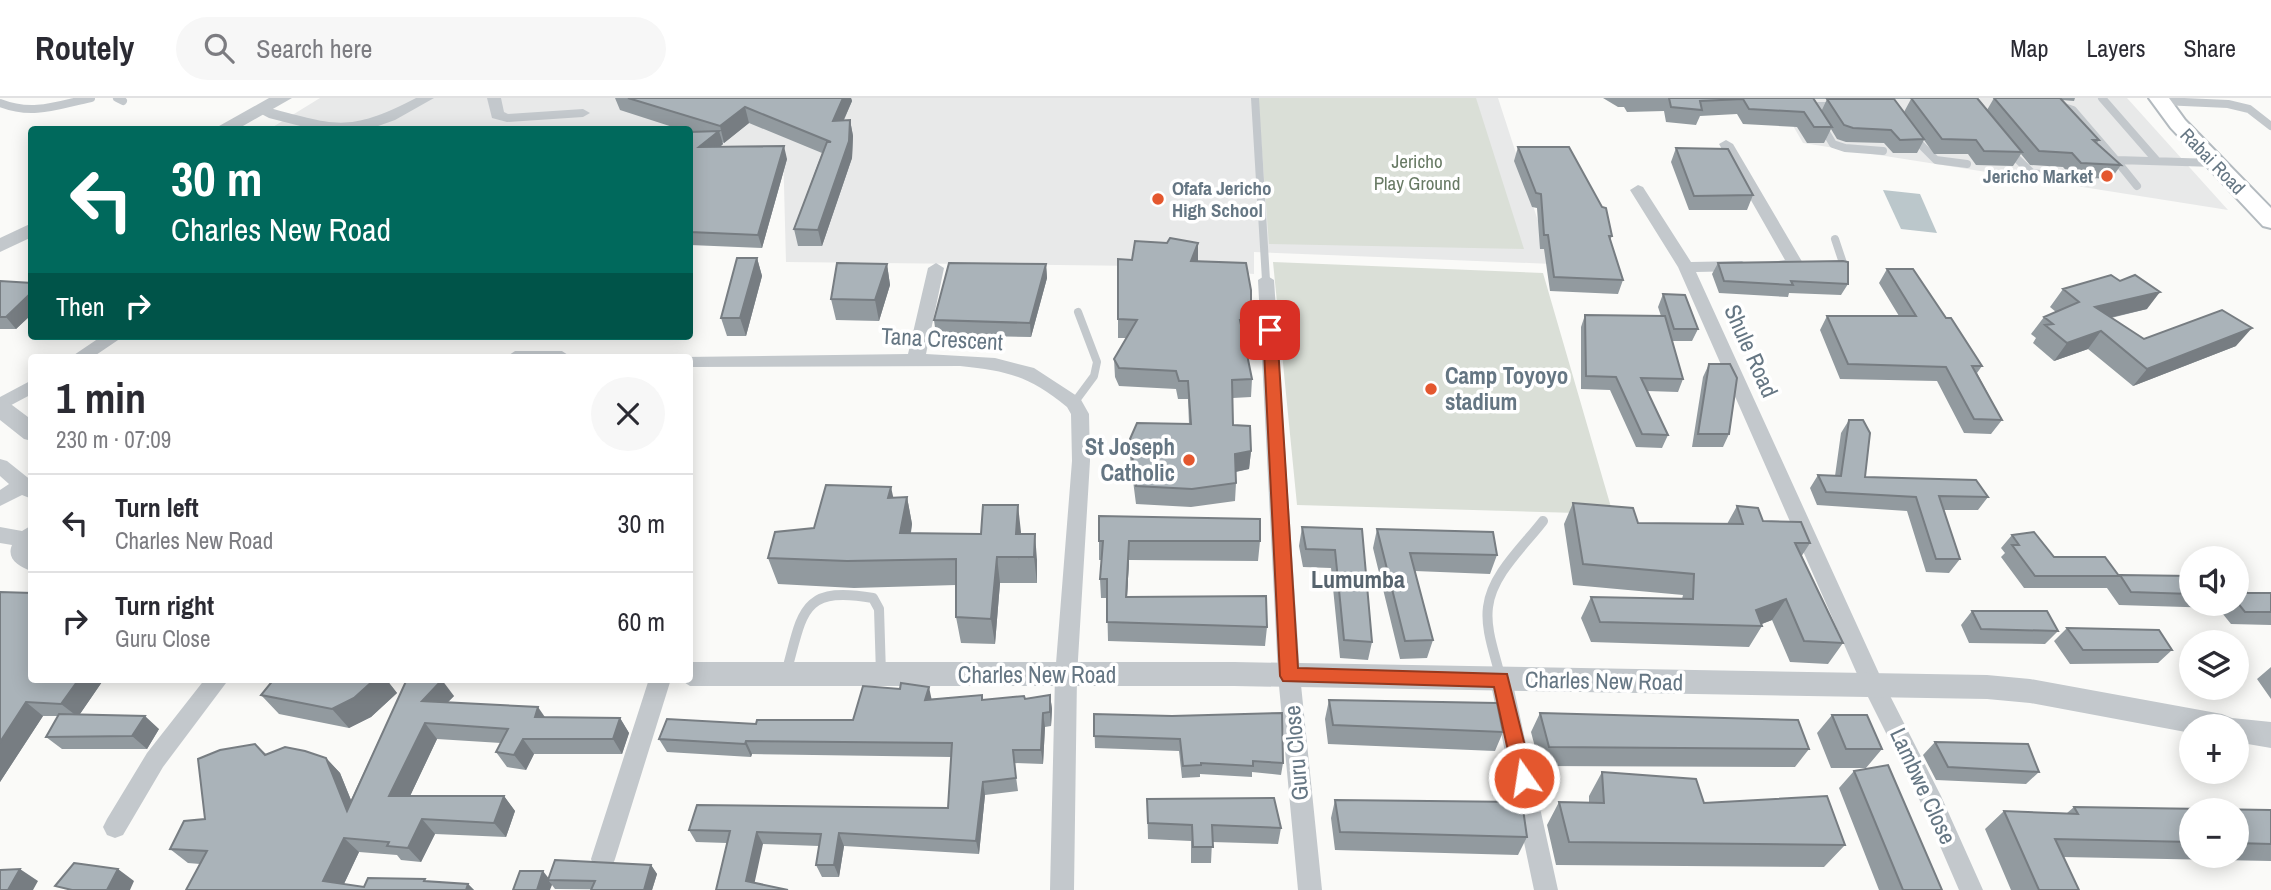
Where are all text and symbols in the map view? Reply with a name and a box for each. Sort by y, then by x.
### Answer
search box [176,17,666,80]
text: Routely [35,26,134,70]
icon: search [200,29,238,67]
text: Search here [256,31,372,66]
text: Map [2010,32,2048,64]
text: Layers [2086,32,2145,64]
text: Share [2183,32,2236,64]
street label: Rabai Road [2175,122,2251,200]
text: 30 m [171,145,263,211]
park label: Jericho Play Ground [1374,148,1460,196]
icon: left [56,154,147,245]
place label: Jericho Market [1983,163,2093,189]
marker: Jericho Market [2099,168,2115,184]
place label: Ofafa Jericho High School [1172,175,1272,223]
marker: Ofafa Jericho High School [1150,191,1166,207]
text: Charles New Road [171,208,391,251]
icon: right [119,287,157,325]
text: Then [56,289,105,324]
street label: Shule Road [1717,299,1786,402]
pin [1240,300,1300,360]
icon: arrive [1251,311,1289,349]
street label: Tana Crescent [880,320,1004,357]
place label: Camp Toyoyo stadium [1445,360,1568,417]
text: 1 min [56,370,146,426]
button: close [591,377,665,451]
marker: Camp Toyoyo stadium [1423,381,1439,397]
text: 230 m · 07:09 [56,424,171,455]
place label: St Joseph Catholic [1085,431,1175,488]
marker: St Joseph Catholic [1181,452,1197,468]
text: Turn left [115,490,199,525]
icon: left [56,504,94,542]
text: 30 m [618,506,665,541]
text: Charles New Road [115,525,273,556]
map controls [2179,546,2249,868]
button: sound [2179,546,2249,616]
district label: Lumumba [1311,563,1405,595]
text: Turn right [115,588,214,623]
icon: right [56,602,94,640]
text: 60 m [618,604,665,639]
text: Guru Close [115,623,210,654]
button: layers [2179,630,2249,700]
street label: Charles New Road [958,659,1116,690]
street label: Charles New Road [1525,664,1683,697]
street label: Guru Close [1276,704,1315,802]
button: + [2179,714,2249,784]
street label: Lambwe Close [1883,723,1964,849]
position arrow [1487,741,1561,815]
button: − [2179,798,2249,868]

